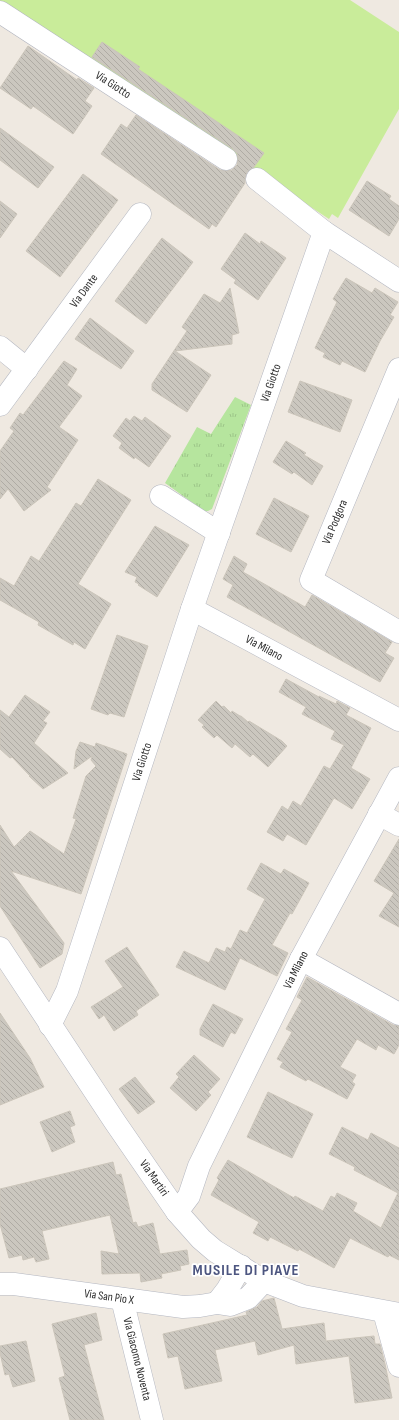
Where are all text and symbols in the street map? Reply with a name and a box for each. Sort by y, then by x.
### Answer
street label: Via Giotto [92,68,134,102]
street label: Via Dante [67,271,101,311]
street label: Via Giotto [257,362,285,404]
street label: Via Podgora [319,497,351,546]
street label: Via Milano [243,632,285,664]
street label: Via Giotto [129,741,155,783]
street label: Via Milano [280,949,312,991]
street label: Via Martiri [136,1157,172,1199]
district label: MUSILE DI PIAVE [193,1261,299,1280]
street label: Via San Pio X [83,1286,136,1308]
street label: Via Giacomo Noventa [119,1316,155,1402]

